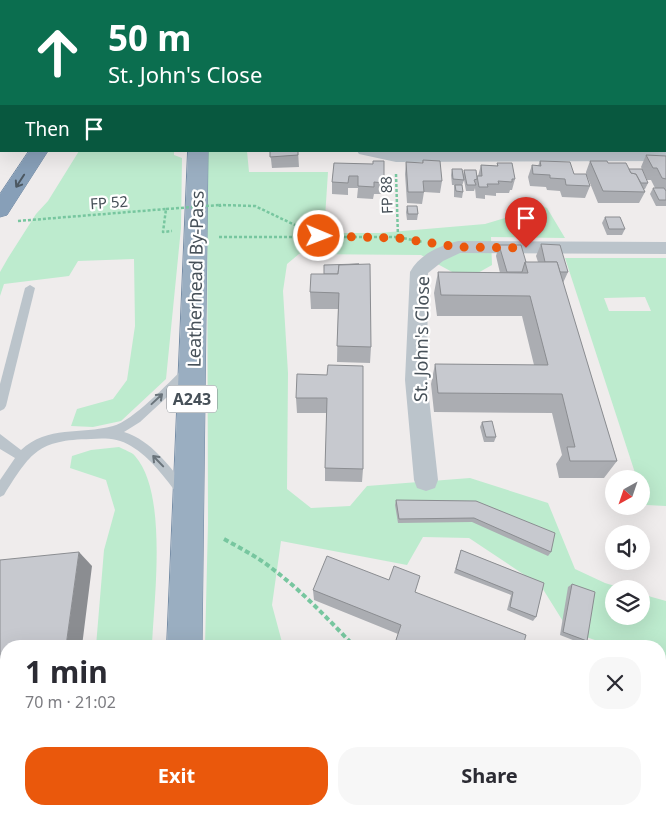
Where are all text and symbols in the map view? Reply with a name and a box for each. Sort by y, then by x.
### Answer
text: 50 m [108,14,191,61]
icon: ahead [25,20,90,85]
text: St. John's Close [108,59,262,89]
icon: arrive [80,115,108,143]
text: Then [25,116,70,142]
one-way arrow [14,174,25,188]
street label: FP 88 [375,176,397,214]
street label: Leatherhead By-Pass [181,190,209,368]
street label: FP 52 [89,191,129,213]
pin [505,197,547,248]
icon: arrive [512,204,540,232]
position arrow [292,209,344,261]
street label: St. John's Close [408,276,434,402]
road number: A243 [167,386,217,412]
one-way arrow [151,393,163,405]
one-way arrow [152,455,164,468]
north arrow [605,470,650,515]
map controls [605,470,650,625]
button: sound [605,525,650,570]
button: layers [605,580,650,625]
text: 1 min [25,651,108,692]
button: close [589,657,641,709]
text: 70 m · 21:02 [25,691,116,713]
button: Exit [25,747,328,805]
button: Share [338,747,641,805]

